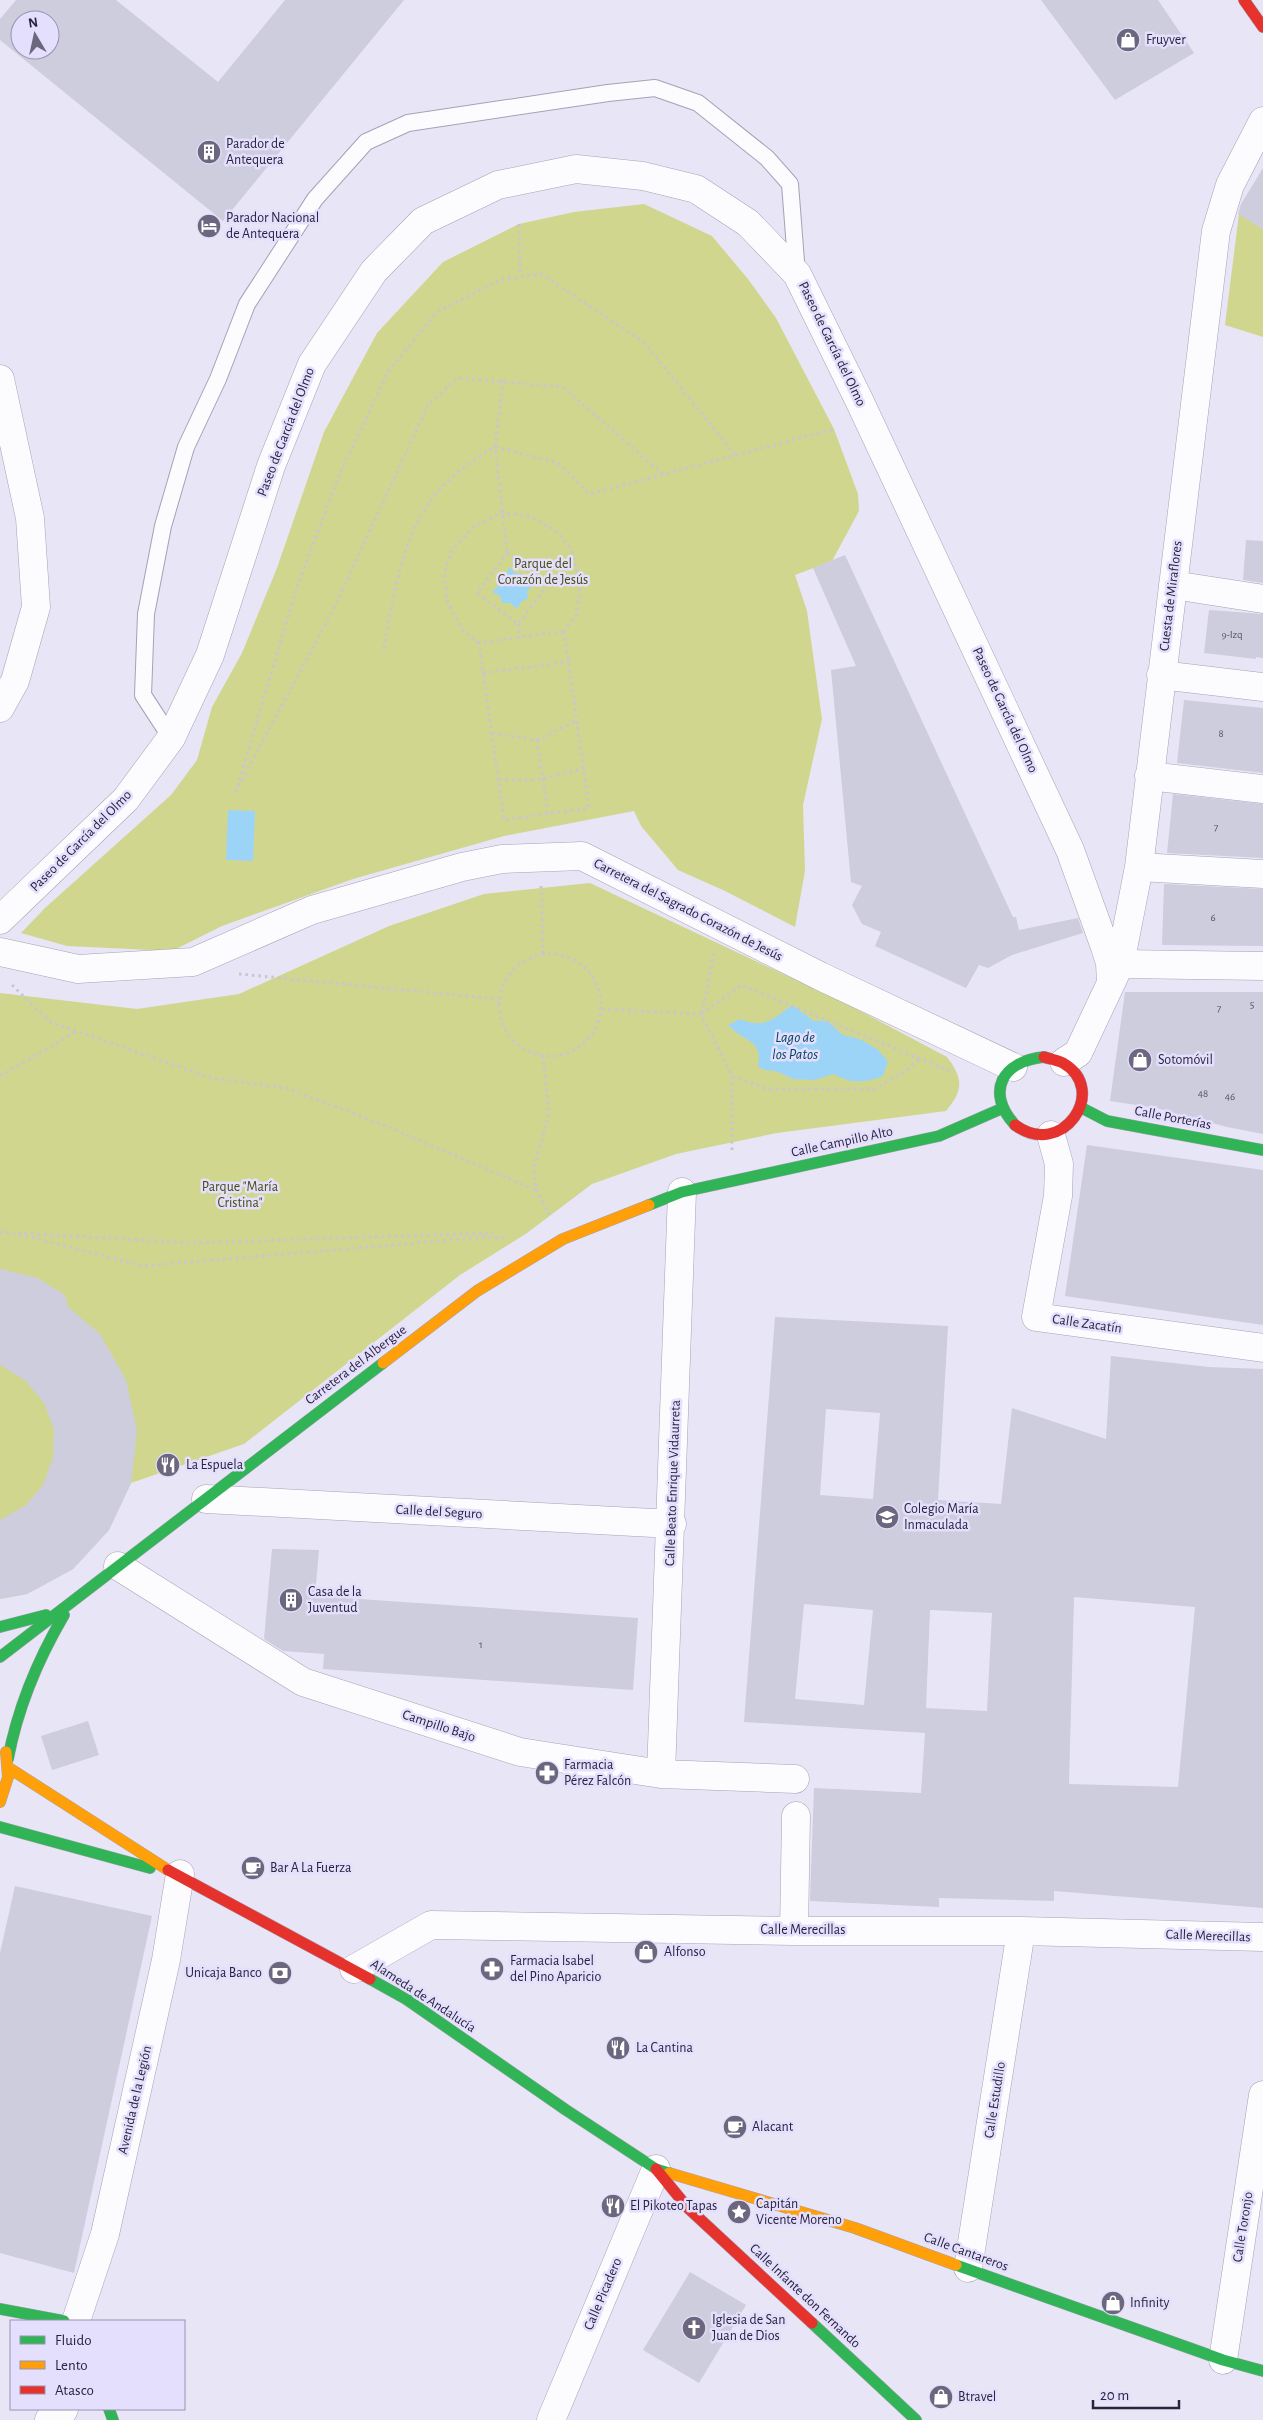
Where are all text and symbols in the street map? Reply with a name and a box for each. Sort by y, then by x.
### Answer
north arrow [10,10,60,60]
text: N [27,15,39,31]
shop icon: Fruyver [1115,27,1141,53]
place label: Fruyver [1146,33,1186,47]
place label: Parador de Antequera [226,137,285,167]
building icon: Parador de Antequera [196,139,222,165]
place label: Parador Nacional de Antequera [226,211,319,241]
hotel icon: Parador Nacional de Antequera [196,213,222,239]
street label: Paseo de García del Olmo [796,279,868,409]
street label: Paseo de García del Olmo [255,366,317,498]
street label: Cuesta de Miraflores [1157,540,1185,652]
park label: Parque del Corazón de Jesús [498,557,588,587]
house number: 9-Izq [1221,629,1243,640]
street label: Paseo de García del Olmo [970,645,1040,775]
house number: 8 [1218,728,1224,739]
street label: Paseo de García del Olmo [28,788,134,894]
house number: 7 [1214,822,1219,833]
street label: Carretera del Sagrado Corazón de Jesús [591,856,785,964]
house number: 6 [1210,912,1216,923]
house number: 5 [1250,999,1255,1010]
house number: 7 [1217,1003,1222,1014]
water label: Lago de los Patos [772,1030,818,1062]
shop icon: Sotomóvil [1127,1047,1153,1073]
place label: Sotomóvil [1158,1053,1213,1067]
house number: 48 [1198,1088,1208,1099]
house number: 46 [1225,1091,1235,1102]
street label: Calle Porterías [1134,1104,1212,1132]
street label: Calle Campillo Alto [790,1124,894,1160]
park label: Parque "María Cristina" [202,1180,279,1210]
street label: Calle Zacatín [1051,1312,1123,1336]
street label: Carretera del Albergue [303,1323,409,1407]
street label: Calle Beato Enrique Vidaurreta [663,1399,683,1566]
restaurant icon: La Espuela [155,1452,181,1478]
place label: La Espuela [186,1458,244,1472]
place label: Colegio María Inmaculada [904,1502,979,1532]
street label: Calle del Seguro [395,1503,483,1521]
school or university icon: Colegio María Inmaculada [874,1504,900,1530]
place label: Casa de la Juventud [308,1585,362,1615]
building icon: Casa de la Juventud [278,1587,304,1613]
house number: 1 [479,1639,483,1650]
street label: Campillo Bajo [401,1708,477,1744]
place label: Farmacia Pérez Falcón [564,1758,631,1788]
pharmacy icon: Farmacia Pérez Falcón [534,1760,560,1786]
cafe icon: Bar A La Fuerza [240,1855,266,1881]
place label: Bar A La Fuerza [270,1861,352,1875]
street label: Calle Merecillas [761,1923,845,1937]
street label: Calle Merecillas [1165,1928,1251,1944]
shop icon: Alfonso [633,1939,659,1965]
place label: Alfonso [664,1945,706,1959]
place label: Farmacia Isabel del Pino Aparicio [510,1954,602,1984]
pharmacy icon: Farmacia Isabel del Pino Aparicio [479,1956,505,1982]
street label: Alameda de Andalucía [368,1957,479,2035]
bank icon: Unicaja Banco [267,1960,293,1986]
place label: Unicaja Banco [185,1966,262,1980]
restaurant icon: La Cantina [605,2035,631,2061]
place label: La Cantina [636,2041,694,2055]
street label: Avenida de la Legión [116,2044,154,2156]
street label: Calle Estudillo [982,2061,1008,2139]
cafe icon: Alacant [722,2114,748,2140]
place label: Alacant [752,2120,794,2134]
street label: Calle Toronjo [1231,2191,1255,2263]
restaurant icon: El Pikoteo Tapas [600,2193,626,2219]
place label: Capitán Vicente Moreno [756,2197,842,2227]
place label: El Pikoteo Tapas [630,2199,717,2213]
place icon: Capitán Vicente Moreno [726,2199,752,2225]
street label: Calle Cantareros [922,2230,1010,2274]
street label: Calle Infante don Fernando [747,2241,863,2351]
street label: Calle Picadero [582,2256,625,2332]
shop icon: Infinity [1100,2290,1126,2316]
place label: Infinity [1130,2296,1170,2310]
place label: Iglesia de San Juan de Dios [712,2313,785,2343]
church icon: Iglesia de San Juan de Dios [681,2315,707,2341]
legend [10,2320,185,2410]
text: Fluido [55,2333,92,2348]
text: Lento [55,2358,88,2373]
scale bar [1093,2378,1179,2410]
text: Atasco [55,2383,94,2398]
shop icon: Btravel [928,2384,954,2410]
text: 20 m [1100,2388,1129,2403]
place label: Btravel [958,2390,996,2404]

